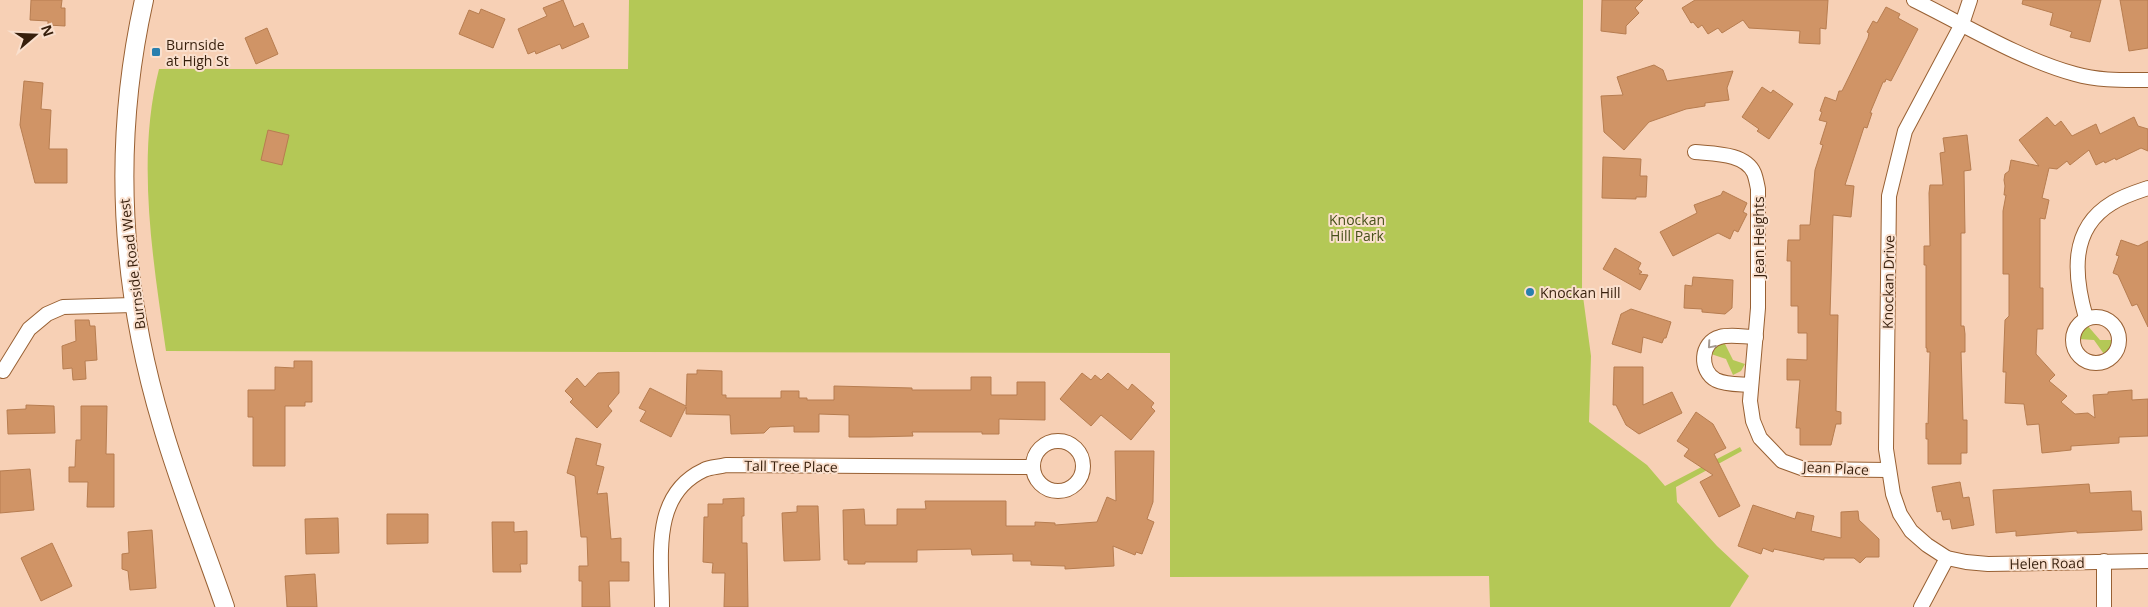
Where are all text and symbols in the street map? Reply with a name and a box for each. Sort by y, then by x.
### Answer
north arrow [10,10,60,60]
text: N [37,22,59,39]
place label: Burnside at High St [166,35,229,70]
marker: Burnside at High St [150,46,162,58]
street label: Jean Heights [1749,196,1768,280]
street label: Burnside Road West [115,197,149,331]
park label: Knockan Hill Park [1329,210,1385,245]
street label: Knockan Drive [1878,235,1898,329]
place label: Knockan Hill [1540,283,1621,302]
marker: Knockan Hill [1524,286,1536,298]
one-way arrow [1707,339,1716,348]
street label: Tall Tree Place [744,456,838,476]
street label: Jean Place [1801,457,1870,479]
street label: Helen Road [2009,553,2085,573]

